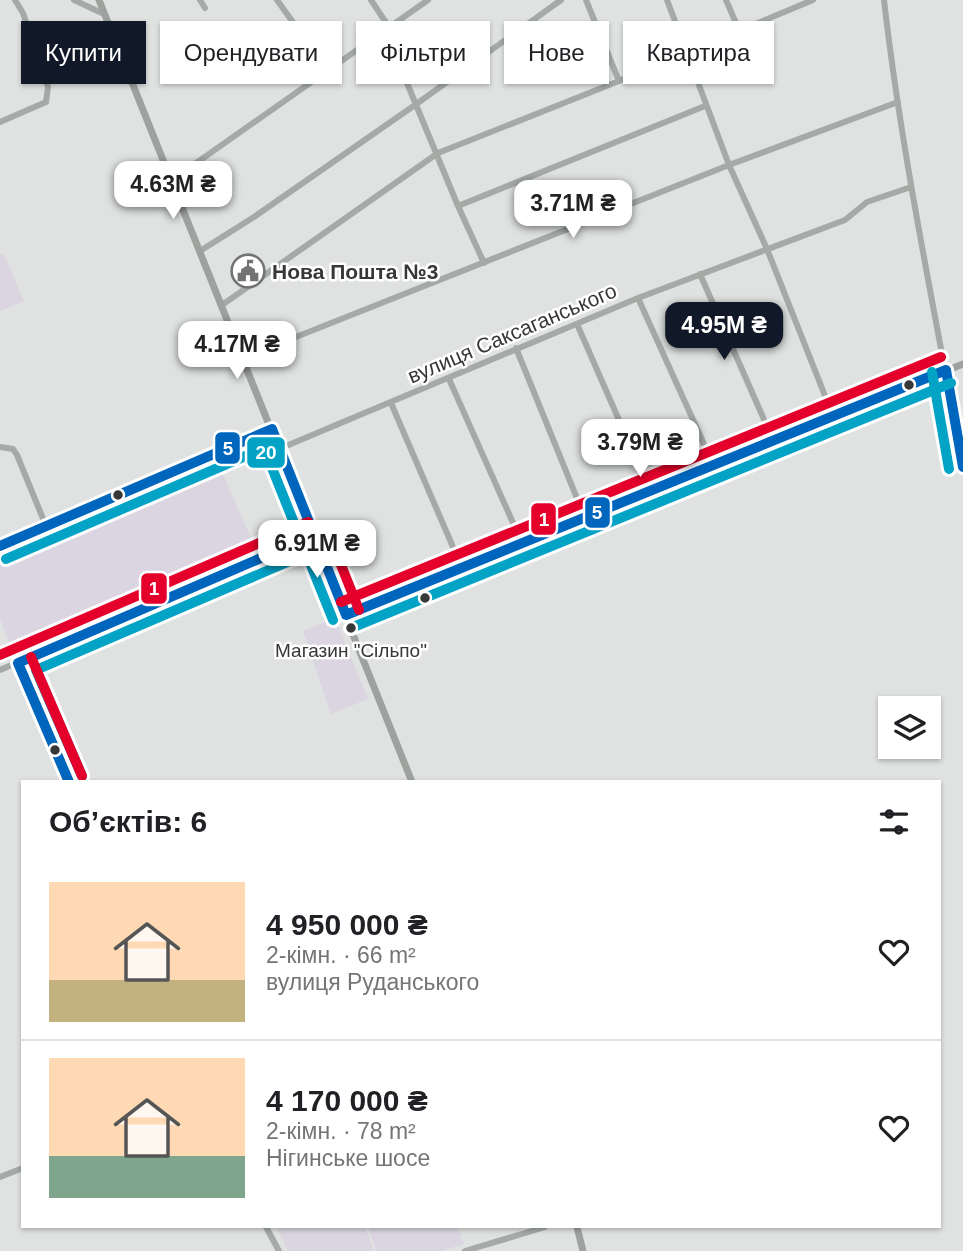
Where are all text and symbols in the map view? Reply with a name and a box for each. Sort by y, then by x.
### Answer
chip: Купити [21,21,146,84]
chip: Орендувати [160,21,342,84]
chip: Фільтри [356,21,490,84]
chip: Нове [504,21,609,84]
chip: Квартира [623,21,774,84]
pin: 4.63M ₴ [108,162,238,221]
text: 4.63M ₴ [130,171,216,197]
pin: 3.71M ₴ [508,180,638,240]
text: 3.71M ₴ [530,190,616,216]
public building icon: Нова Пошта №3 [229,252,267,290]
place label: Нова Пошта №3 [272,260,438,283]
street label: вулиця Саксаганського [404,279,620,387]
pin: 4.95M ₴ [659,302,789,362]
text: 4.95M ₴ [681,312,767,338]
pin: 4.17M ₴ [172,322,302,381]
text: 4.17M ₴ [194,331,280,357]
unlabelled marker [902,378,916,392]
pin: 3.79M ₴ [575,420,705,479]
text: 3.79M ₴ [597,429,683,455]
line badge: 5 [214,431,241,465]
line badge: 20 [246,436,286,469]
text: 5 [223,438,234,459]
text: 20 [255,442,277,463]
unlabelled marker [111,488,125,502]
line badge: 5 [584,496,611,529]
line badge: 1 [530,502,557,536]
text: 5 [592,502,603,523]
text: 1 [539,509,550,530]
pin: 6.91M ₴ [252,520,382,580]
text: 6.91M ₴ [274,530,360,556]
line badge: 1 [140,572,168,605]
text: 1 [149,578,160,599]
unlabelled marker [418,591,432,605]
marker: Магазин "Сільпо" [344,621,358,635]
place label: Магазин "Сільпо" [275,640,427,661]
map controls [878,696,941,759]
button: layers [878,696,941,759]
unlabelled marker [48,743,62,757]
icon: filters [875,803,913,841]
text: Об’єктів: 6 [49,805,207,838]
text: 4 950 000 ₴ [266,908,428,941]
icon: home [105,910,189,994]
icon: heart [875,933,913,971]
text: 2-кімн. · 66 m² [266,942,416,968]
text: вулиця Руданського [266,969,479,995]
text: 4 170 000 ₴ [266,1084,428,1117]
icon: home [105,1086,189,1170]
icon: heart [875,1109,913,1147]
text: 2-кімн. · 78 m² [266,1118,416,1144]
text: Нігинське шосе [266,1145,430,1171]

